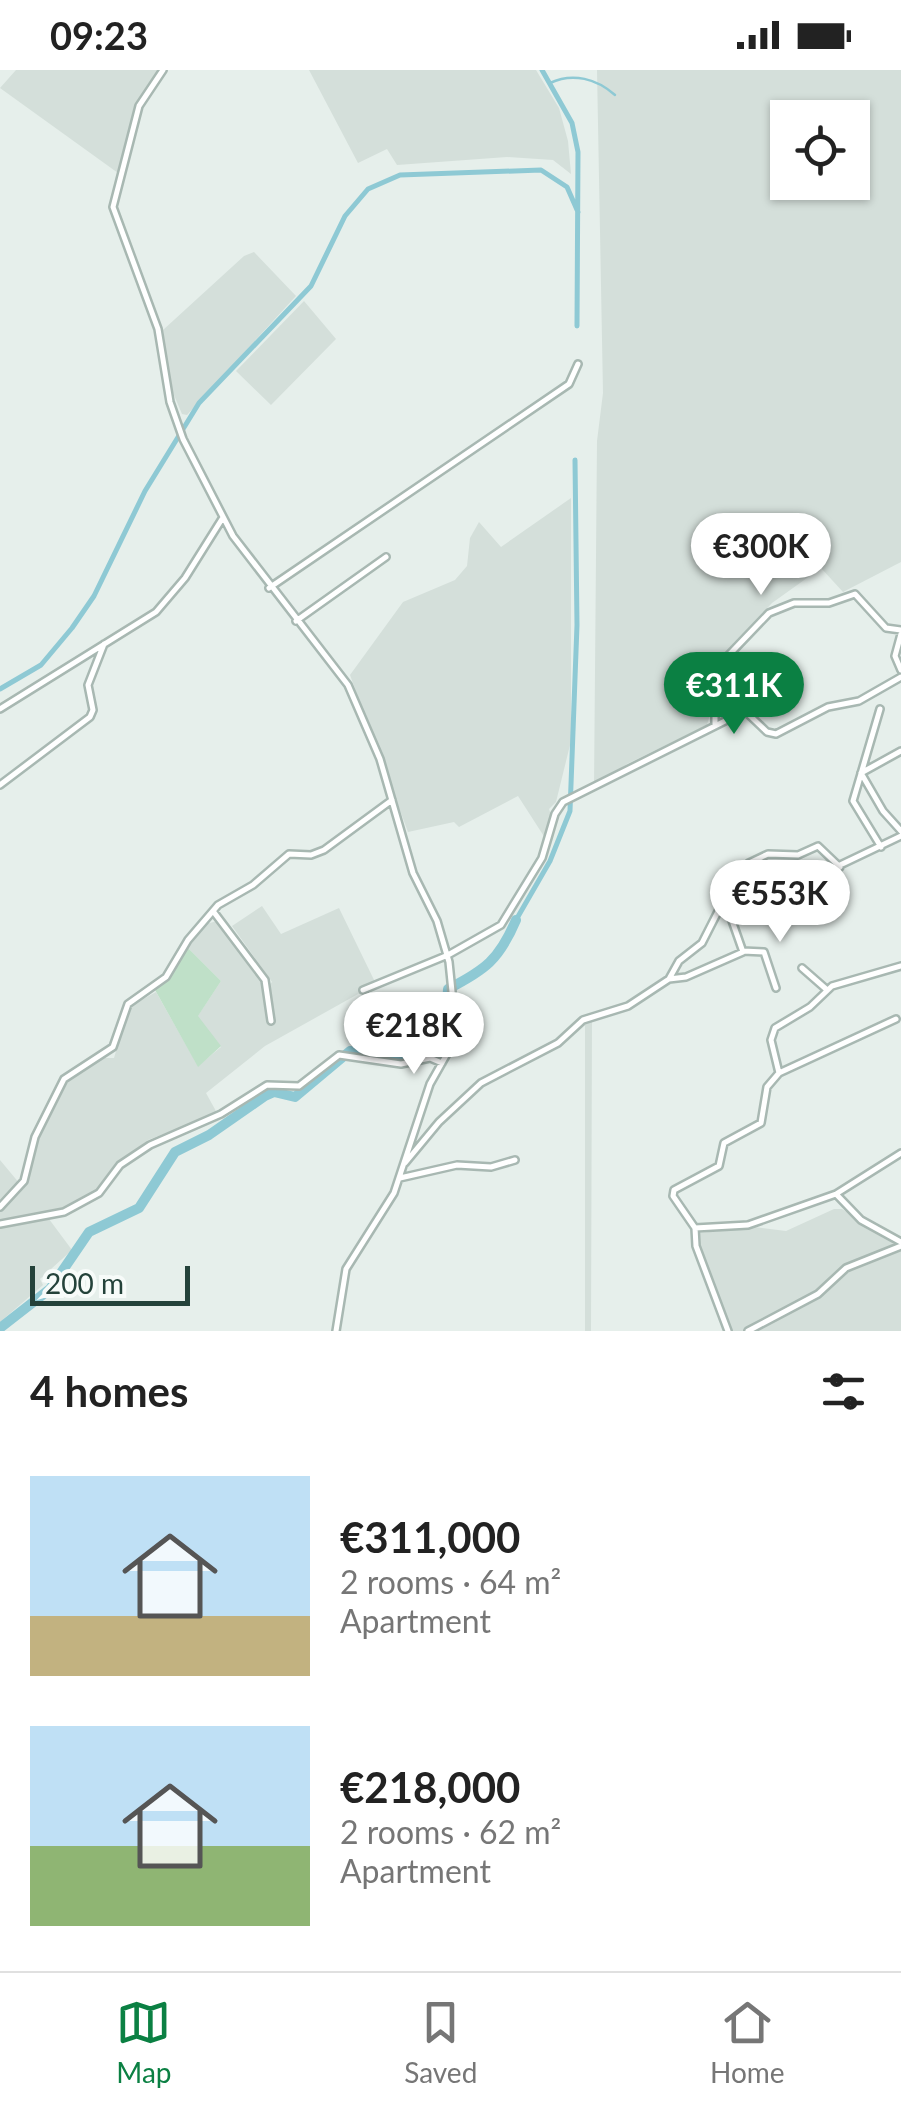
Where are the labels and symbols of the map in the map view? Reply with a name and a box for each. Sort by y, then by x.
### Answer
pin: €300K [691,513,831,598]
pin: €311K [664,652,804,737]
pin: €553K [710,860,850,945]
pin: €218K [344,992,484,1077]
scale bar [30,1261,190,1306]

